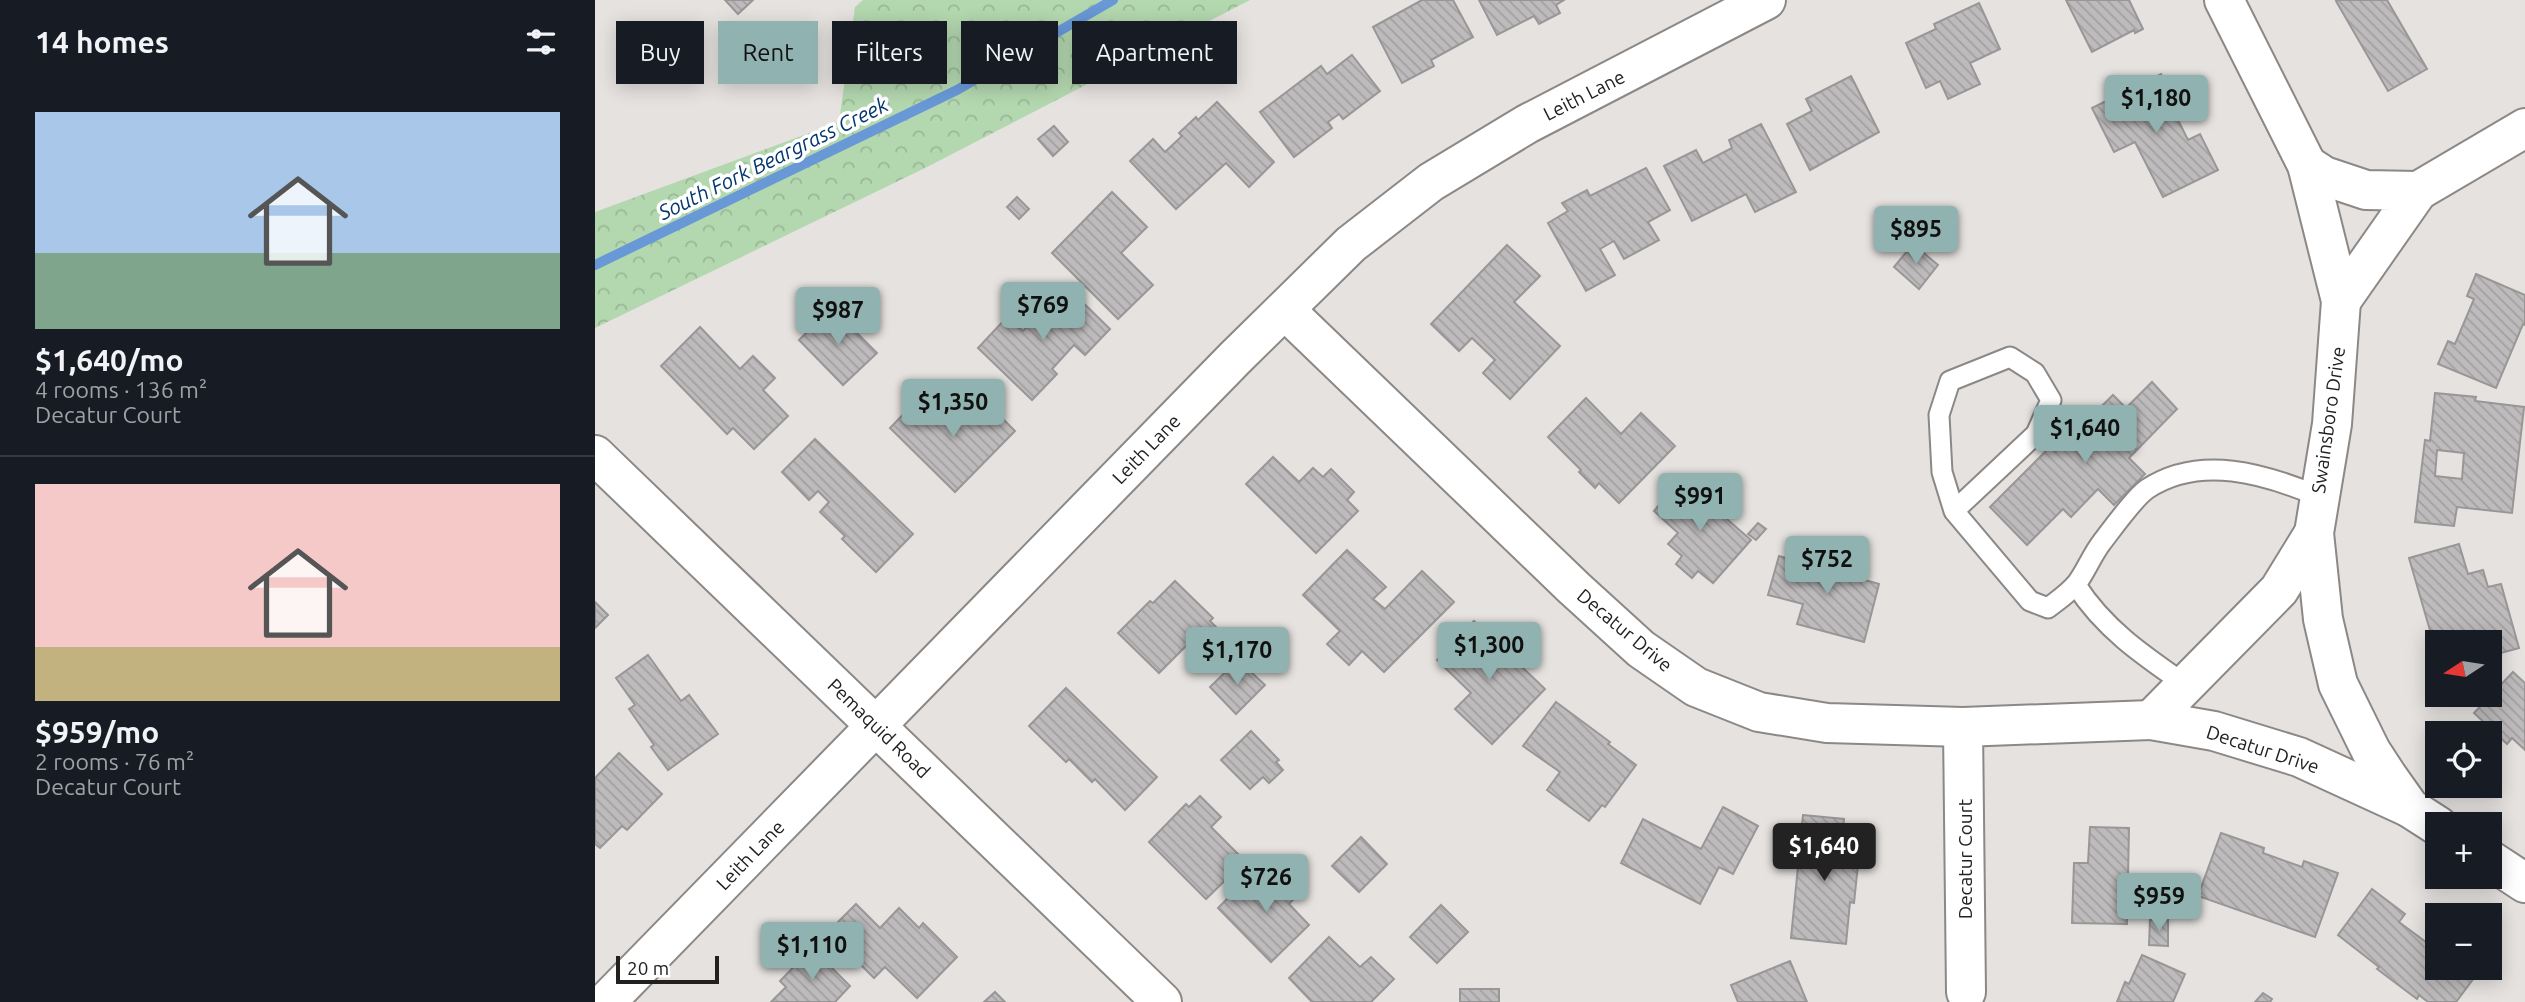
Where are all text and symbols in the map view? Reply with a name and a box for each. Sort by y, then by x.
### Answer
chip: Buy [616,21,704,84]
chip: Rent [718,21,818,84]
chip: Filters [832,21,947,84]
chip: New [961,21,1058,84]
chip: Apartment [1072,21,1237,84]
icon: filters [522,23,560,61]
text: 14 homes [35,25,169,59]
street label: Leith Lane [1540,65,1628,125]
pin: $1,180 [2099,76,2213,135]
text: $1,180 [2121,85,2191,110]
water label: South Fork Beargrass Creek [653,92,892,225]
icon: home [235,158,361,284]
pin: $895 [1875,206,1957,266]
text: $895 [1890,216,1942,241]
pin: $769 [1002,282,1084,342]
pin: $987 [797,288,879,347]
text: $769 [1017,292,1069,317]
text: $987 [812,297,864,322]
text: $1,640/mo [35,343,184,377]
street label: Swainsboro Drive [2307,345,2349,495]
text: 4 rooms · 136 m² [35,377,207,402]
pin: $1,350 [896,380,1010,439]
text: $1,350 [918,389,988,414]
text: Decatur Court [35,402,181,427]
pin: $1,640 [2028,406,2142,465]
street label: Leith Lane [1107,410,1185,488]
text: $1,640 [2050,415,2120,440]
pin: $991 [1659,474,1741,533]
text: $991 [1674,483,1726,508]
icon: home [235,530,361,656]
pin: $752 [1786,536,1868,596]
text: $752 [1801,546,1853,571]
street label: Decatur Drive [1573,584,1677,676]
pin: $1,300 [1432,622,1546,682]
pin: $1,170 [1180,628,1294,687]
north arrow [2425,630,2503,707]
map controls [2425,630,2502,980]
text: $1,300 [1454,632,1524,657]
text: $1,170 [1202,637,1272,662]
street label: Pemaquid Road [823,674,935,782]
text: $959/mo [35,715,159,749]
street label: Decatur Drive [2204,720,2322,778]
button: locate [2425,721,2502,798]
text: 2 rooms · 76 m² [35,749,194,774]
text: Decatur Court [35,774,181,799]
street label: Decatur Court [1954,798,1976,919]
button: + [2425,812,2502,889]
street label: Leith Lane [711,816,789,894]
pin: $1,640 [1767,824,1881,883]
text: $1,640 [1789,833,1859,858]
pin: $726 [1225,855,1307,914]
text: $726 [1240,864,1292,889]
pin: $959 [2118,874,2200,933]
text: $959 [2133,883,2185,908]
button: − [2425,903,2502,980]
pin: $1,110 [755,922,869,982]
text: $1,110 [777,932,847,957]
scale bar [616,953,719,985]
text: 20 m [627,957,669,979]

